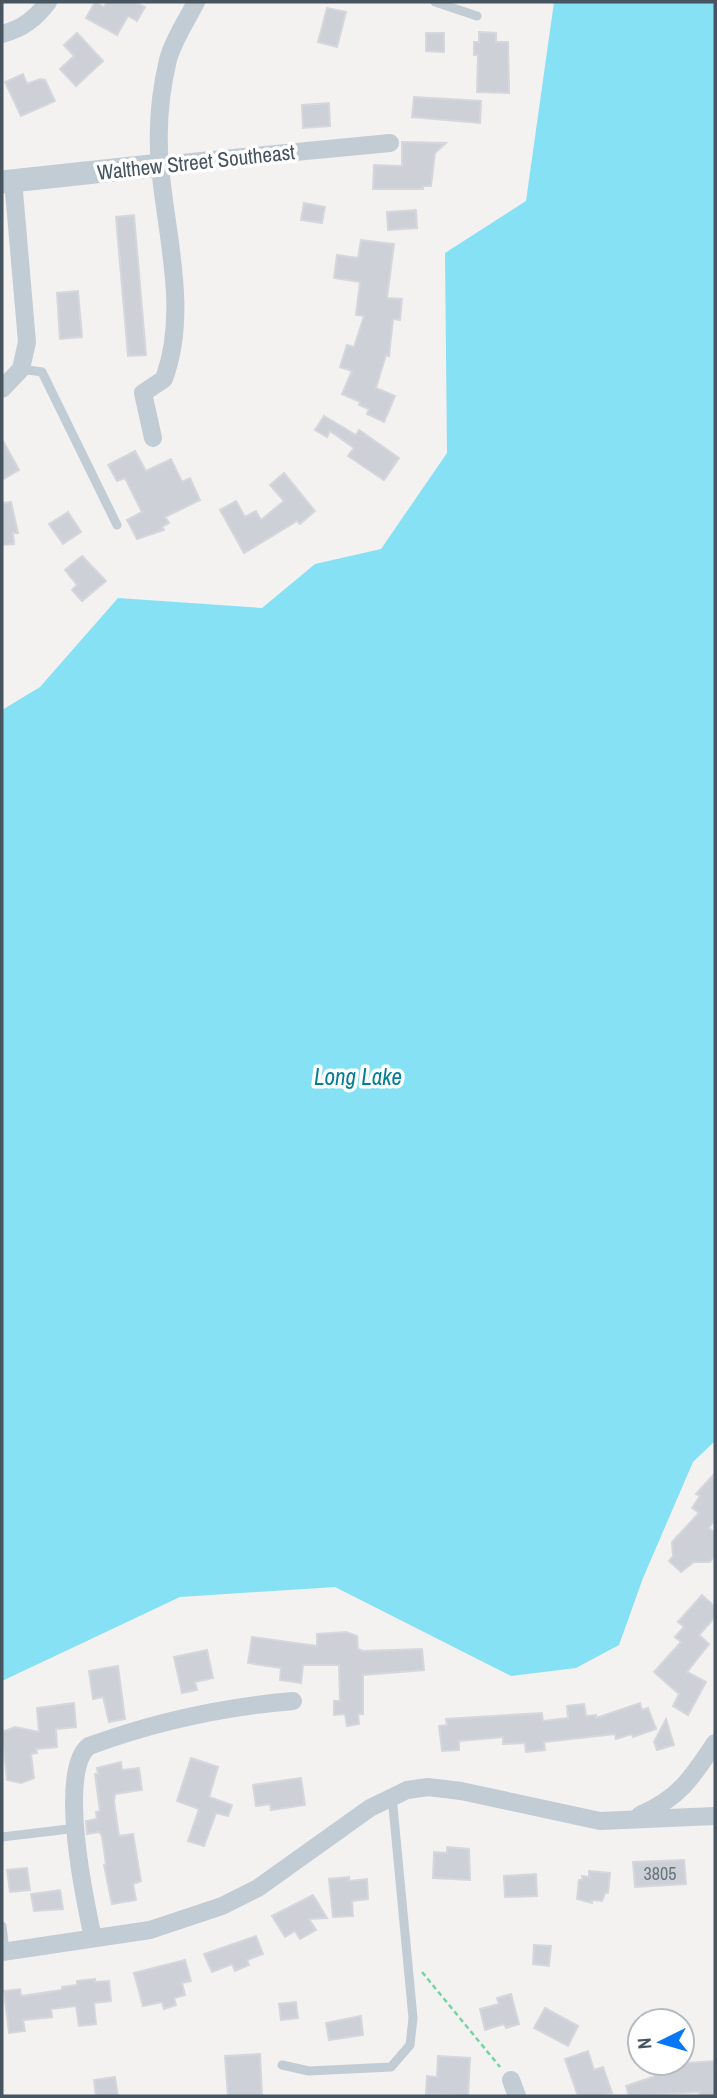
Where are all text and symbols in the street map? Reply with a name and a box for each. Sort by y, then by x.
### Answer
street label: Walthew Street Southeast [96,137,296,187]
water label: Long Lake [314,1061,402,1092]
house number: 3805 [644,1861,676,1886]
north arrow [626,2007,696,2077]
text: N [631,2037,658,2050]

